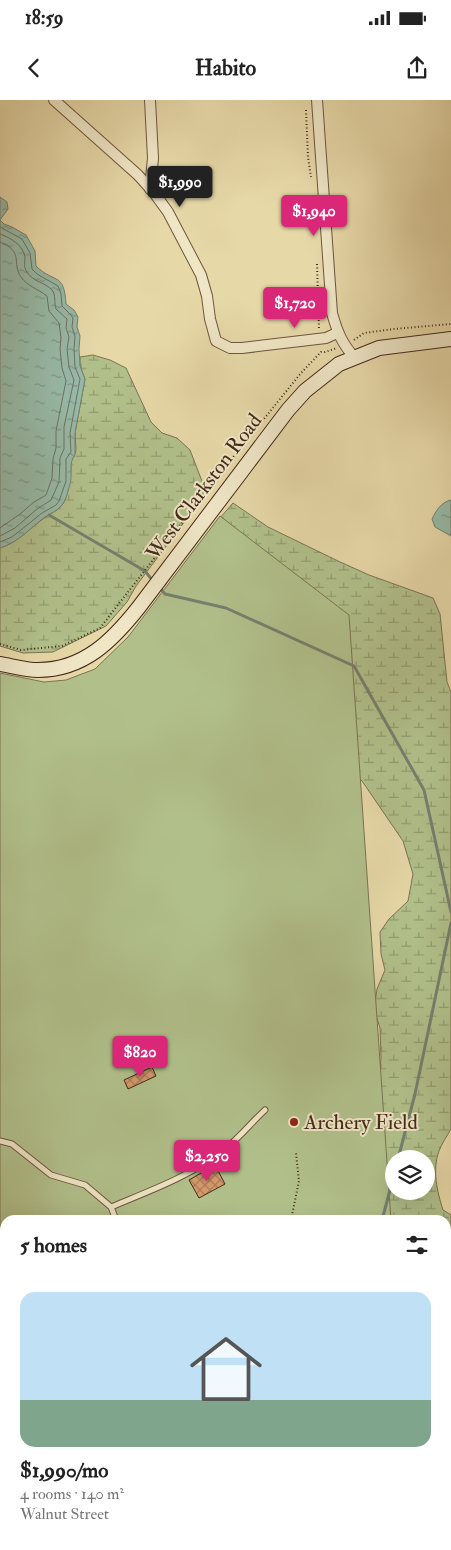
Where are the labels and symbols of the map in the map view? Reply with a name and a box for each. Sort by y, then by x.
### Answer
pin: $1,990 [139,166,221,208]
pin: $1,940 [273,194,355,237]
pin: $1,720 [254,286,336,329]
street label: West Clarkston Road [139,408,268,567]
pin: $820 [110,1036,170,1078]
place label: Archery Field [303,1109,418,1136]
marker: Archery Field [288,1116,300,1128]
pin: $2,250 [166,1140,248,1182]

